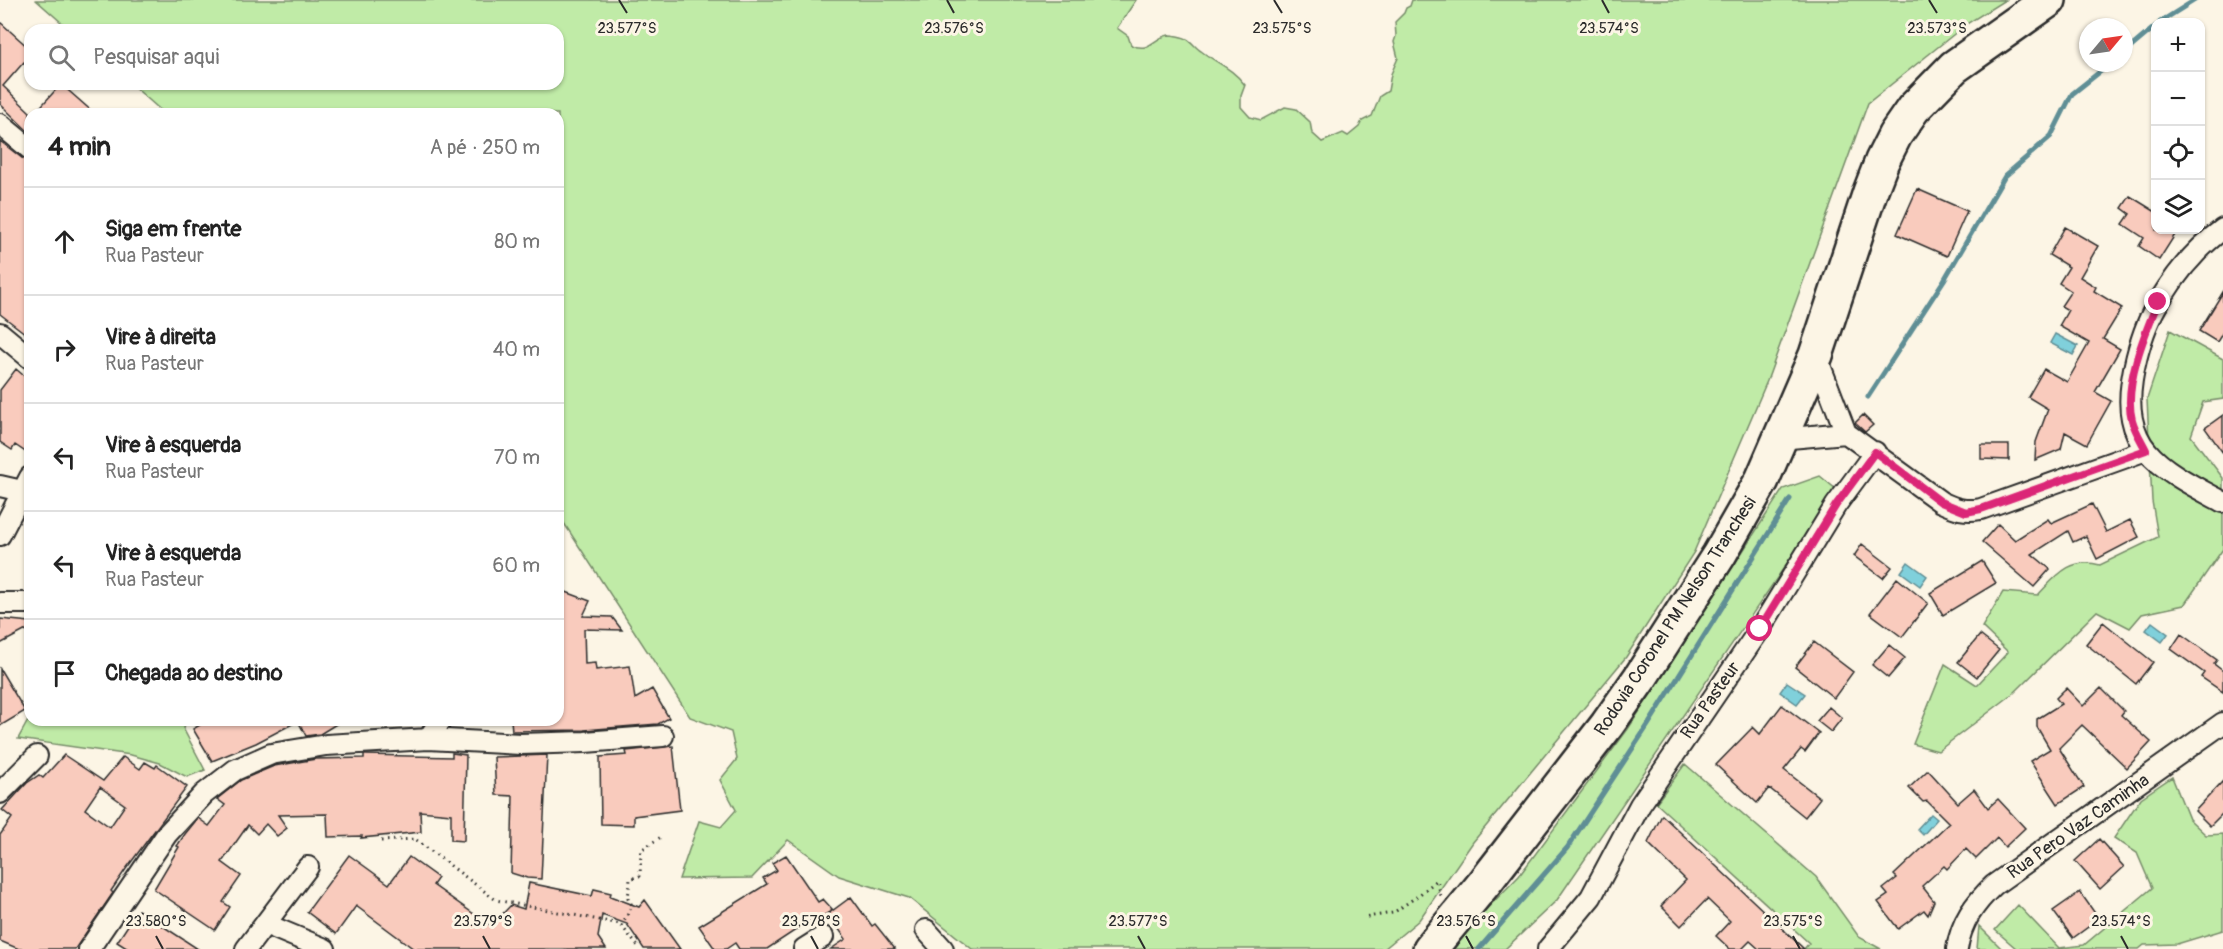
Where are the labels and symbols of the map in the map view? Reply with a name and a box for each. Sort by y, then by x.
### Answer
north arrow [2079,18,2133,72]
text: 23.577°S [598,19,656,38]
text: 23.576°S [924,19,984,38]
text: 23.575°S [1252,19,1312,38]
text: 23.574°S [1579,19,1639,38]
text: 23.573°S [1907,19,1967,38]
route end [2144,288,2170,314]
street label: Rodovia Coronel PM Nelson Tranchesi [1589,492,1762,740]
route start [1746,615,1772,641]
street label: Rua Pasteur [1675,657,1746,743]
street label: Rua Pero Vaz Caminha [2003,769,2154,884]
text: 23.580°S [126,912,186,931]
text: 23.579°S [454,912,512,931]
text: 23.578°S [782,912,840,931]
text: 23.577°S [1109,912,1167,931]
text: 23.576°S [1436,912,1496,931]
text: 23.575°S [1763,912,1823,931]
text: 23.574°S [2091,912,2151,931]

